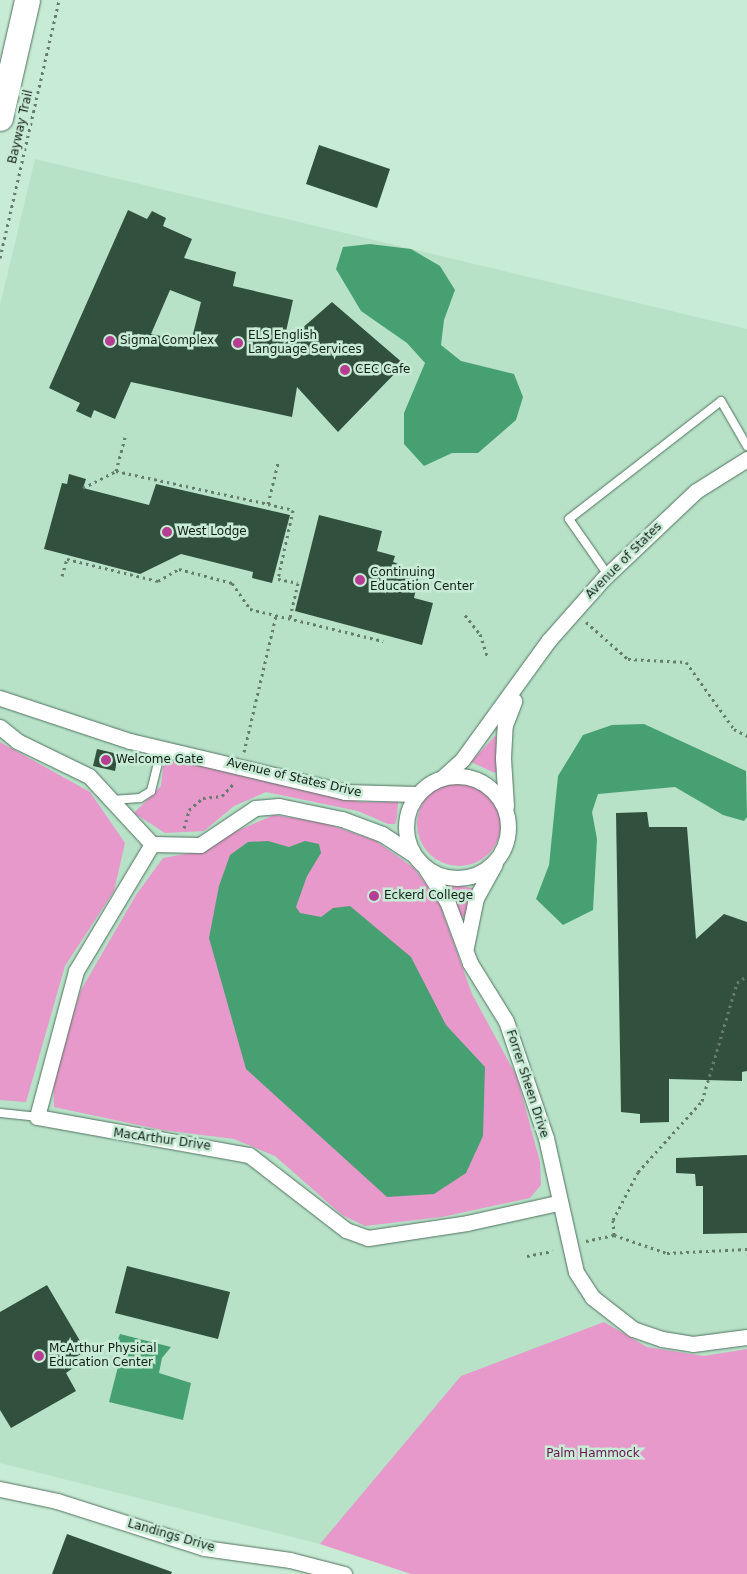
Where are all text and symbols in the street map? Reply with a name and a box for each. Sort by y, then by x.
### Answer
street label: Bayway Trail [6,89,36,165]
place label: ELS English Language Services [248,329,362,357]
place label: Sigma Complex [120,334,214,348]
marker: Sigma Complex [104,335,116,347]
marker: ELS English Language Services [232,337,244,349]
place label: CEC Cafe [355,363,410,377]
marker: CEC Cafe [339,364,351,376]
street label: Avenue of States [583,520,665,602]
place label: West Lodge [177,525,247,539]
marker: West Lodge [161,526,173,538]
place label: Continuing Education Center [370,566,474,594]
marker: Continuing Education Center [354,574,366,586]
place label: Welcome Gate [116,753,203,767]
marker: Welcome Gate [100,754,112,766]
street label: Avenue of States Drive [225,756,363,800]
place label: Eckerd College [384,889,473,903]
marker: Eckerd College [368,890,380,902]
street label: Forrer Sheen Drive [503,1028,551,1140]
street label: MacArthur Drive [112,1126,212,1154]
place label: McArthur Physical Education Center [49,1342,157,1370]
marker: McArthur Physical Education Center [33,1350,45,1362]
park label: Palm Hammock [546,1447,640,1461]
street label: Landings Drive [126,1517,216,1555]

